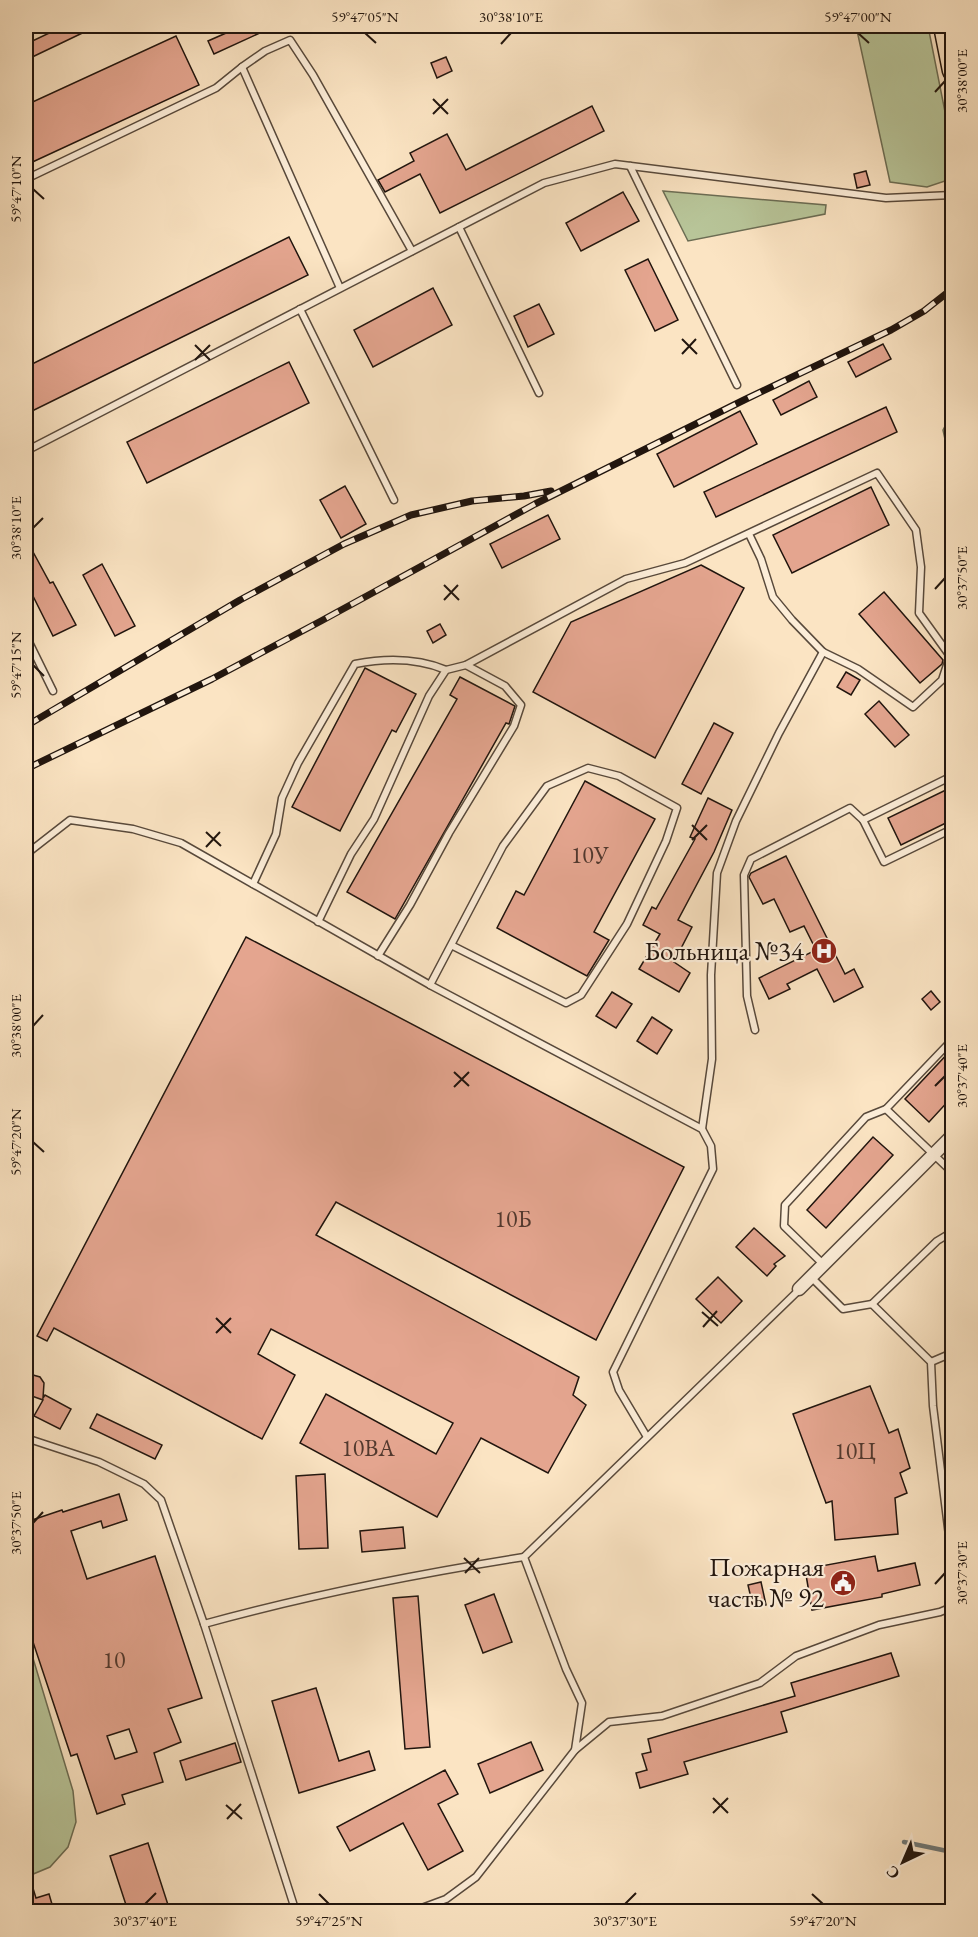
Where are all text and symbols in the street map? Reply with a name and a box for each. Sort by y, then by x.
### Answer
text: 59°47'05"N [331,7,399,26]
text: 30°38'10"E [479,7,544,26]
text: 59°47'00"N [824,7,892,26]
text: 30°38'00"E [952,48,971,113]
text: 59°47'10"N [6,155,25,223]
text: 30°38'10"E [6,495,25,560]
text: 30°37'50"E [952,545,971,610]
text: 59°47'15"N [6,631,25,699]
house number: 10У [571,839,610,870]
place label: Больница №34 [644,933,805,968]
hospital icon: Больница №34 [809,936,839,966]
text: 30°38'00"E [6,993,25,1058]
text: 30°37'40"E [952,1043,971,1108]
text: 59°47'20"N [6,1108,25,1176]
house number: 10Б [494,1203,532,1234]
house number: 10ВА [341,1432,395,1463]
house number: 10Ц [834,1435,876,1466]
text: 30°37'50"E [6,1490,25,1555]
text: 30°37'30"E [952,1540,971,1605]
place label: Пожарная часть № 92 [708,1549,824,1615]
public building icon: Пожарная часть № 92 [828,1568,858,1598]
house number: 10 [102,1644,126,1675]
north arrow [873,1832,933,1892]
text: С [882,1861,904,1884]
text: 30°37'40"E [113,1911,178,1930]
text: 59°47'25"N [295,1911,363,1930]
text: 30°37'30"E [593,1911,658,1930]
text: 59°47'20"N [789,1911,857,1930]

